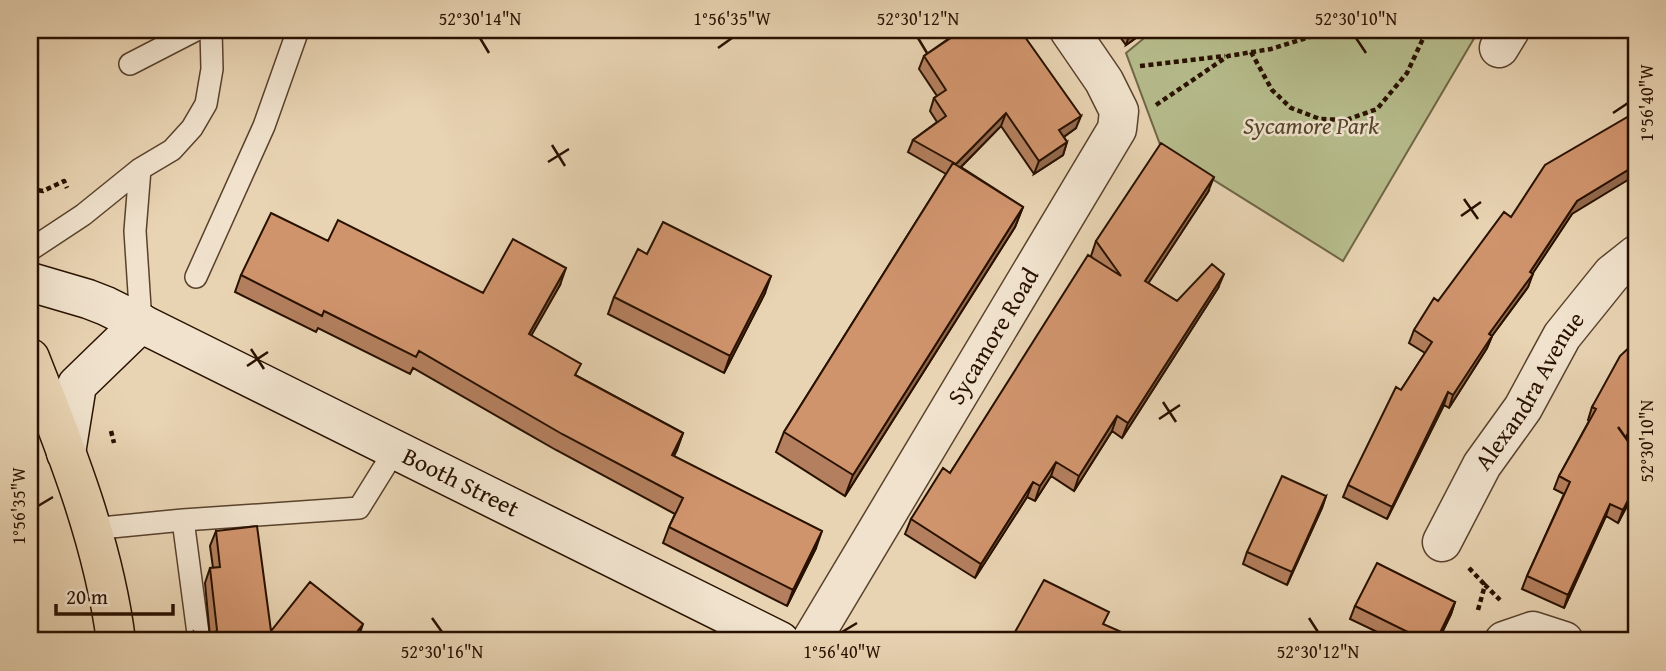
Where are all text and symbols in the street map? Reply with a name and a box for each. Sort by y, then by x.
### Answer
text: 52°30'14"N [439,5,522,32]
text: 1°56'35"W [693,5,772,32]
text: 52°30'12"N [877,5,960,32]
text: 52°30'10"N [1315,5,1398,32]
text: 1°56'40"W [1633,63,1660,142]
park label: Sycamore Park [1243,108,1379,143]
street label: Sycamore Road [938,261,1047,411]
street label: Alexandra Avenue [1466,304,1592,477]
text: 52°30'10"N [1633,399,1660,482]
street label: Booth Street [397,438,526,526]
text: 1°56'35"W [5,466,32,545]
scale bar [56,573,173,617]
text: 20 m [66,581,108,612]
text: 52°30'16"N [401,638,484,665]
text: 1°56'40"W [803,638,882,665]
text: 52°30'12"N [1277,638,1360,665]

